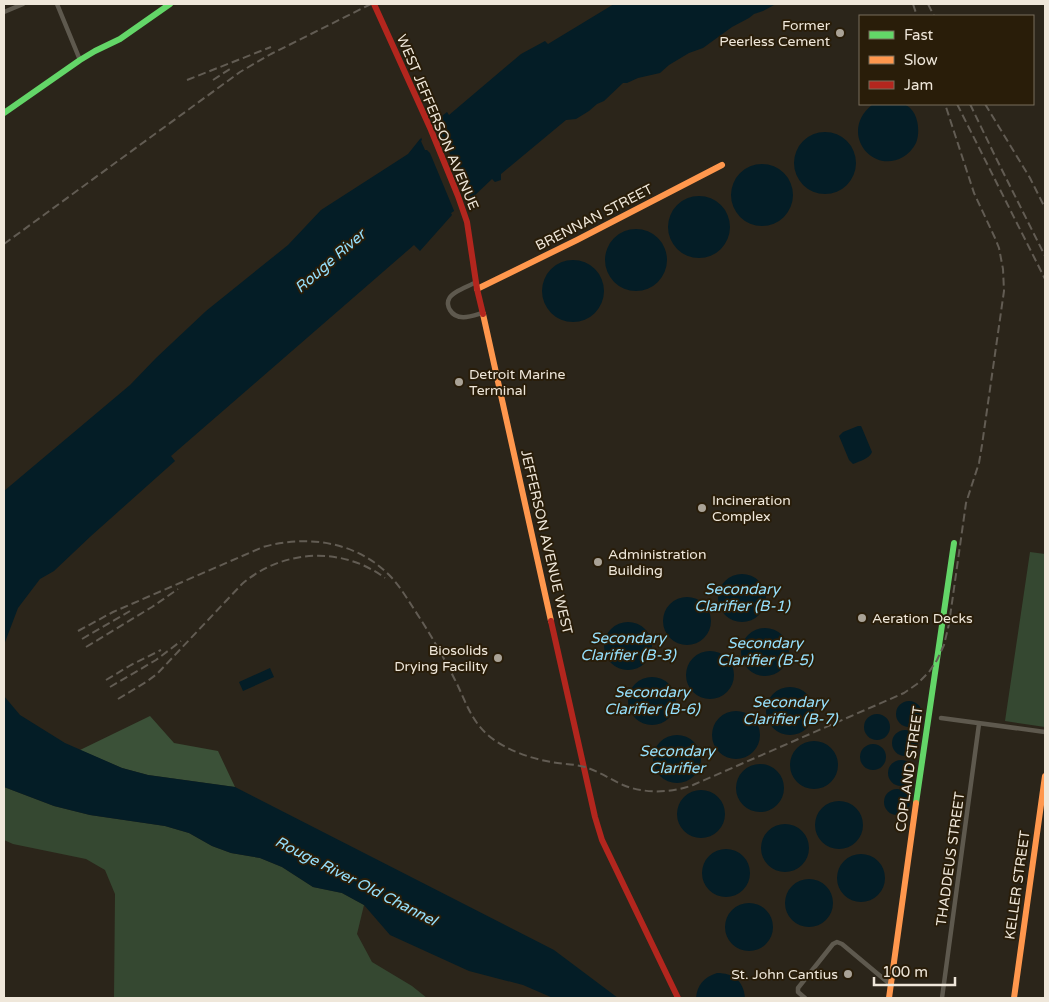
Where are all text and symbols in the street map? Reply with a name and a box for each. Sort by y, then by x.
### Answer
legend [859,15,1034,105]
place label: Former Peerless Cement [719,17,831,50]
text: Fast [904,26,934,44]
marker: Former Peerless Cement [834,27,846,39]
street label: WEST JEFFERSON AVENUE [393,32,482,213]
text: Slow [904,51,938,69]
text: Jam [904,76,933,94]
street label: BRENNAN STREET [533,180,656,254]
water label: Rouge River [291,224,371,296]
place label: Detroit Marine Terminal [469,366,565,399]
marker: Detroit Marine Terminal [453,376,465,388]
street label: JEFFERSON AVENUE WEST [517,448,576,637]
place label: Incineration Complex [712,492,791,525]
marker: Incineration Complex [696,502,708,514]
place label: Administration Building [608,546,706,579]
marker: Administration Building [592,556,604,568]
water label: Secondary Clarifier (B-1) [694,580,791,615]
place label: Aeration Decks [872,610,973,627]
marker: Aeration Decks [856,612,868,624]
water label: Secondary Clarifier (B-3) [580,629,677,664]
water label: Secondary Clarifier (B-5) [717,634,814,669]
place label: Biosolids Drying Facility [394,642,488,675]
marker: Biosolids Drying Facility [492,652,504,664]
water label: Secondary Clarifier (B-6) [604,683,701,718]
water label: Secondary Clarifier (B-7) [742,693,839,728]
street label: COPLAND STREET [892,705,927,833]
water label: Secondary Clarifier [639,742,717,777]
street label: THADDEUS STREET [933,790,968,927]
street label: KELLER STREET [1001,829,1034,941]
water label: Rouge River Old Channel [272,832,442,931]
scale bar [874,954,955,986]
text: 100 m [882,963,928,981]
place label: St. John Cantius [731,966,838,983]
marker: St. John Cantius [842,968,854,980]

